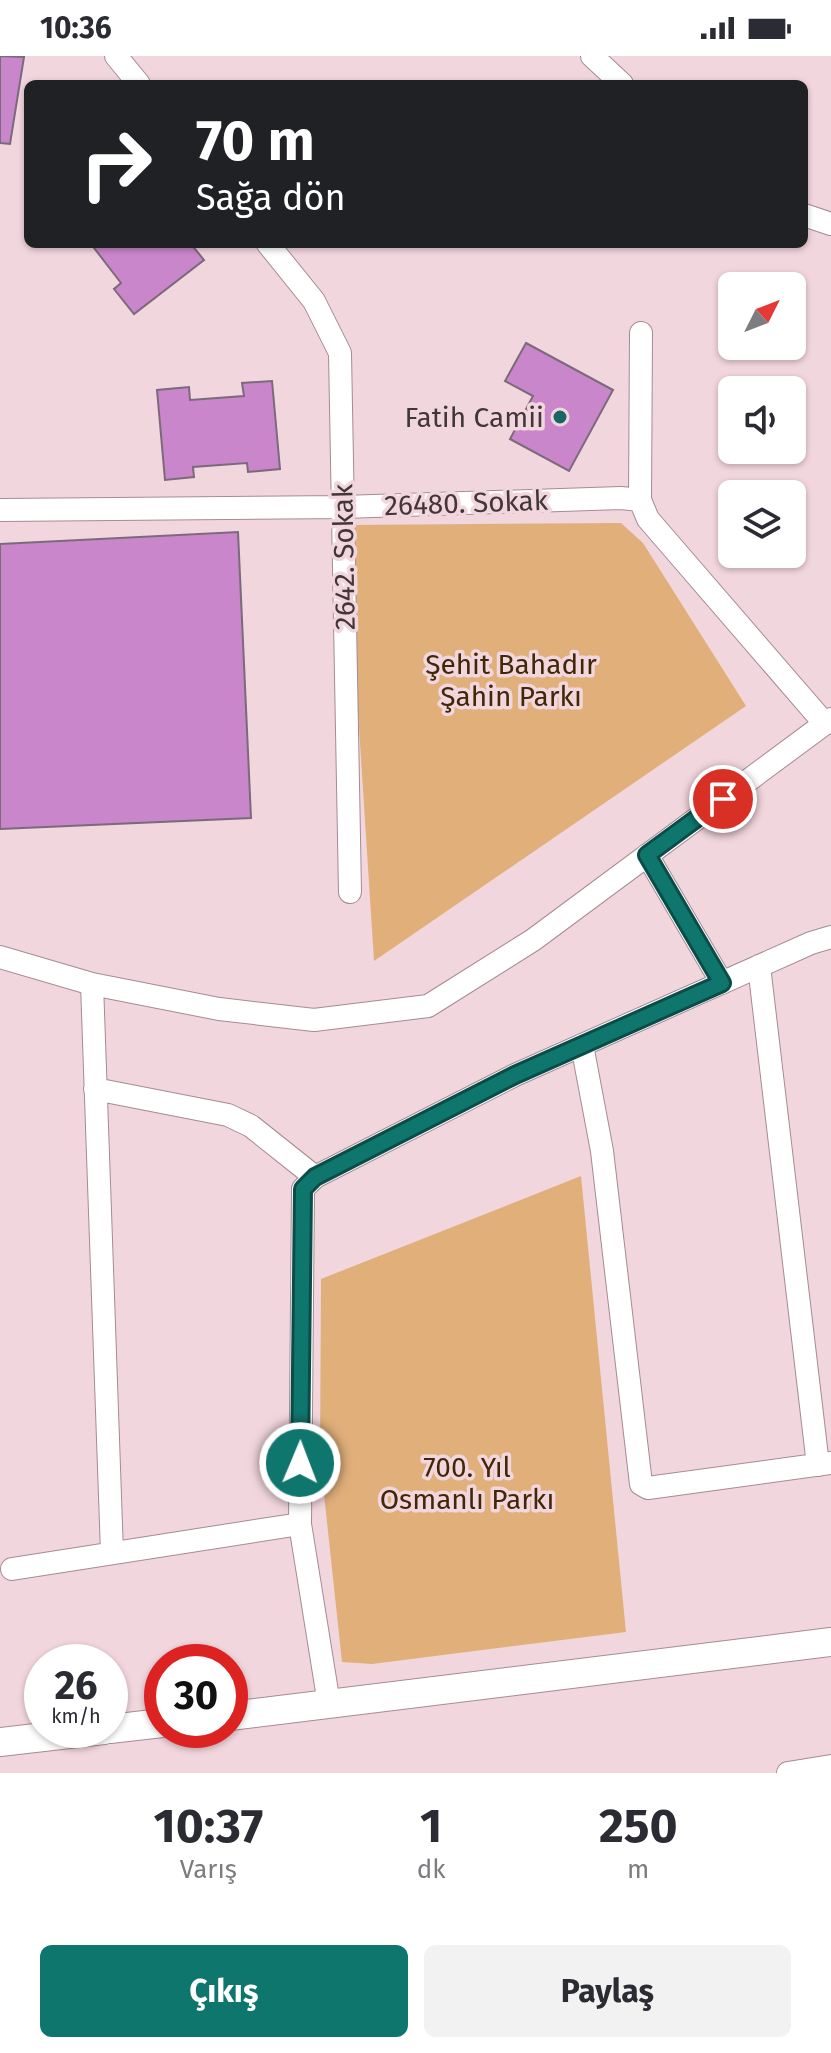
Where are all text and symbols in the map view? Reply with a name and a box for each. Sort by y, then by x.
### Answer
text: 10:36 [40,10,112,46]
text: 70 m [196,108,315,175]
icon: right [64,112,168,216]
text: Sağa dön [196,176,346,220]
north arrow [718,272,806,360]
map controls [718,272,806,568]
button: sound [718,376,806,464]
place label: Fatih Camii [404,401,544,434]
marker: Fatih Camii [551,408,569,426]
button: layers [718,480,806,568]
street label: 2642. Sokak [326,483,362,630]
street label: 26480. Sokak [383,484,549,522]
park label: Şehit Bahadır Şahin Parkı [425,648,597,713]
pin [689,765,757,833]
icon: arrive [701,777,745,821]
position arrow [258,1421,342,1505]
park label: 700. Yıl Osmanlı Parkı [380,1451,554,1516]
speed limit sign: 30 [144,1644,248,1748]
text: 26 [54,1662,98,1710]
text: km/h [51,1704,101,1728]
text: 10:37 [153,1797,263,1855]
text: 1 [420,1797,442,1855]
text: 250 [599,1797,678,1855]
text: Varış [180,1854,237,1885]
text: dk [417,1854,446,1885]
text: m [627,1854,649,1885]
button: Çıkış [40,1945,408,2037]
button: Paylaş [424,1945,791,2037]

